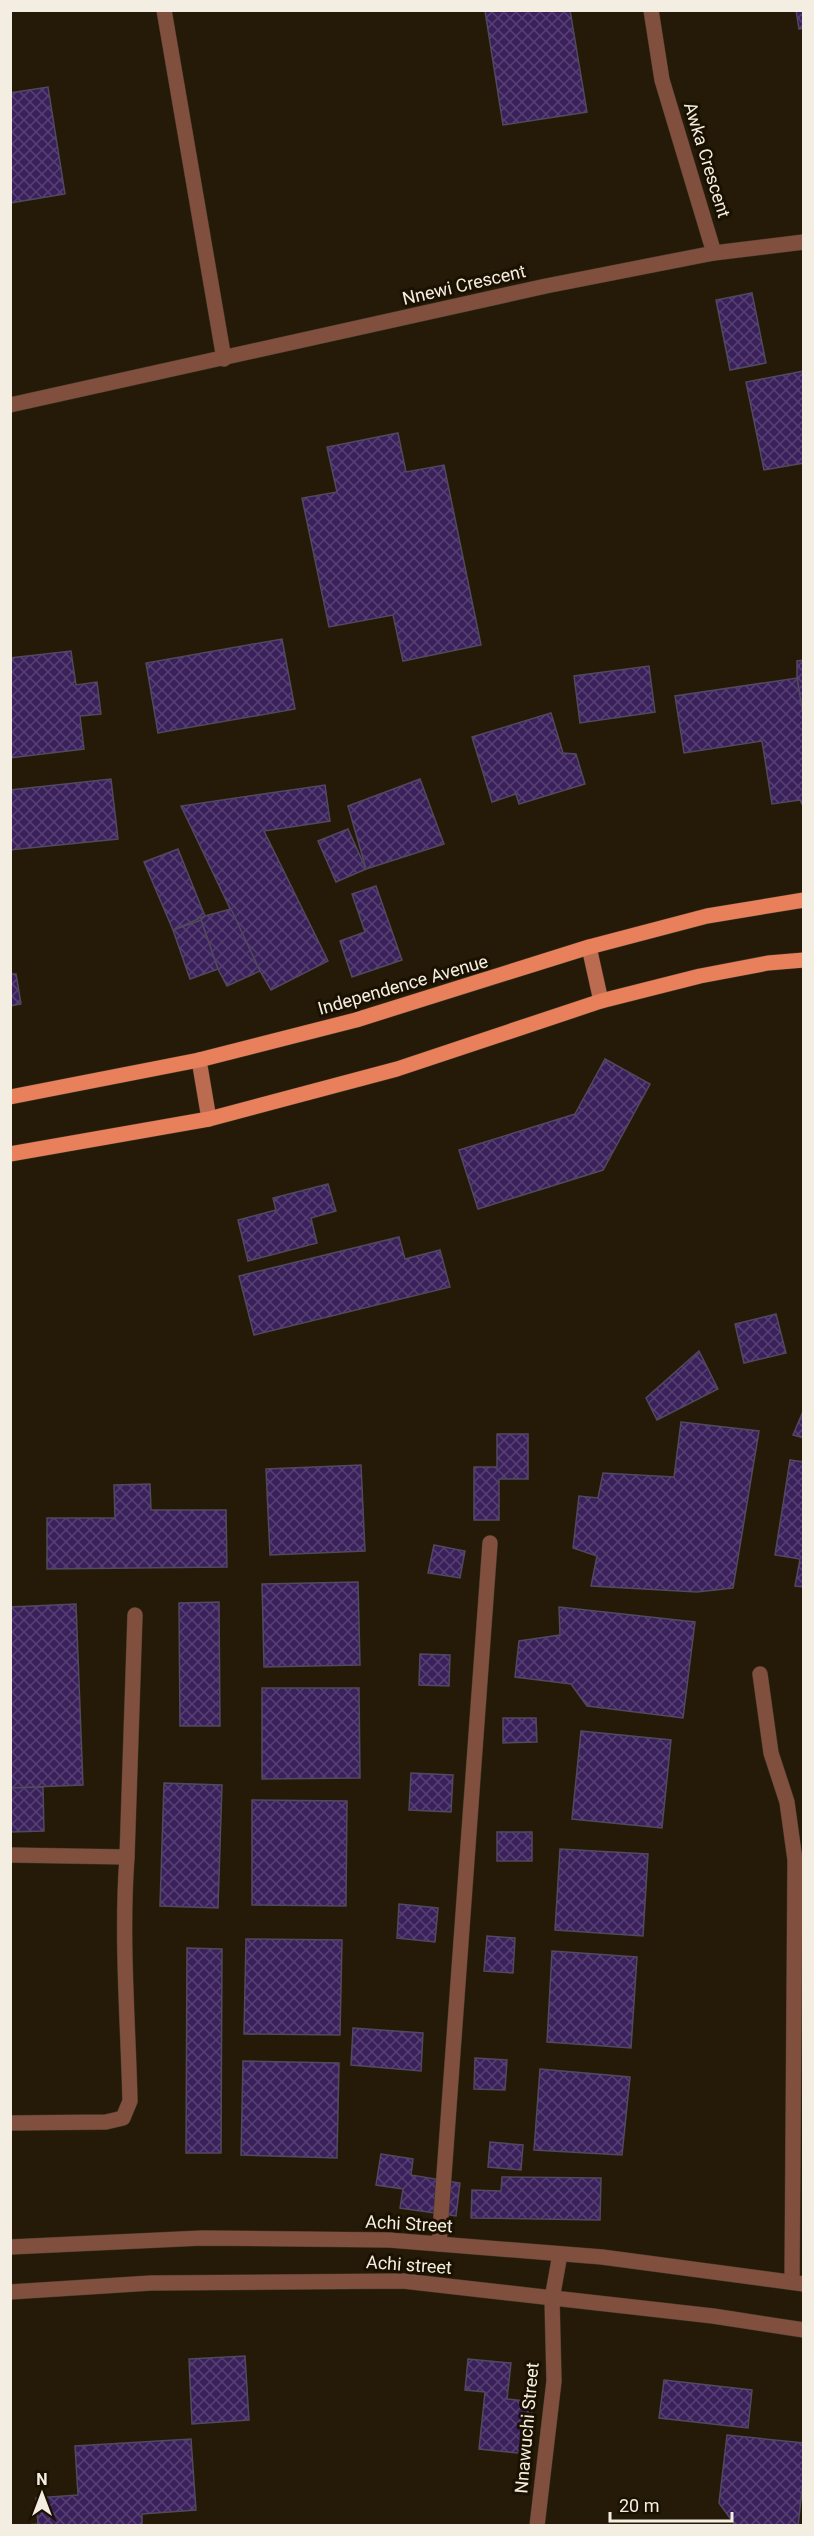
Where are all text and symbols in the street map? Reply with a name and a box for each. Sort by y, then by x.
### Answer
street label: Awka Crescent [680,100,735,220]
street label: Nnewi Crescent [400,260,528,309]
street label: Independence Avenue [315,950,490,1019]
street label: Achi Street [365,2211,453,2236]
street label: Achi street [365,2251,453,2278]
street label: Nnawuchi Street [510,2361,543,2494]
north arrow [12,2464,72,2524]
text: N [36,2470,48,2489]
scale bar [610,2485,732,2523]
text: 20 m [619,2495,659,2516]

